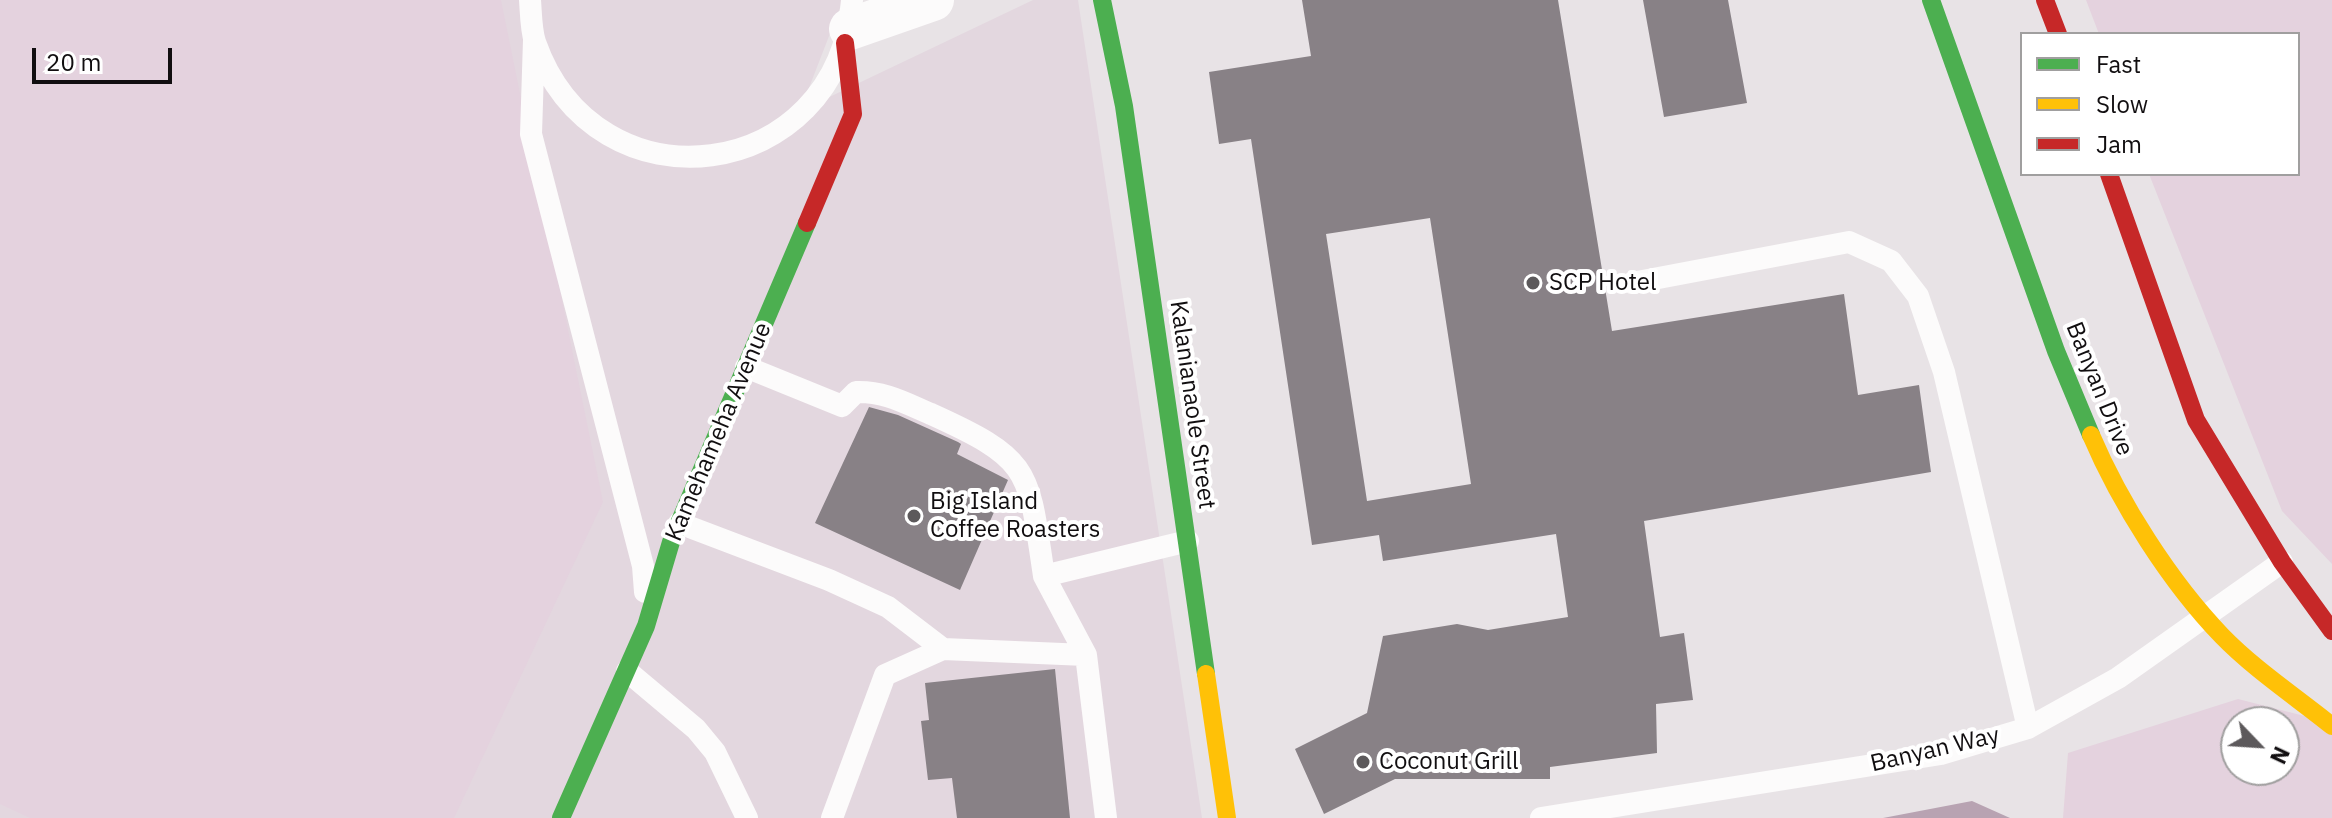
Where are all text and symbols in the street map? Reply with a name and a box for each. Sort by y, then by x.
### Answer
scale bar [36,32,176,82]
legend [2020,32,2300,176]
text: 20 m [46,46,101,78]
text: Fast [2096,48,2141,80]
text: Slow [2096,88,2148,120]
text: Jam [2096,128,2142,160]
place label: SCP Hotel [1549,269,1656,297]
marker: SCP Hotel [1524,274,1542,292]
street label: Kalanianaole Street [1163,299,1221,511]
street label: Kamehameha Avenue [660,318,778,546]
street label: Banyan Drive [2059,318,2139,460]
place label: Big Island Coffee Roasters [930,488,1100,544]
marker: Big Island Coffee Roasters [905,507,923,525]
north arrow [2220,706,2300,786]
street label: Banyan Way [1868,721,2002,779]
text: N [2264,742,2297,769]
place label: Coconut Grill [1379,748,1518,776]
marker: Coconut Grill [1354,753,1372,771]

